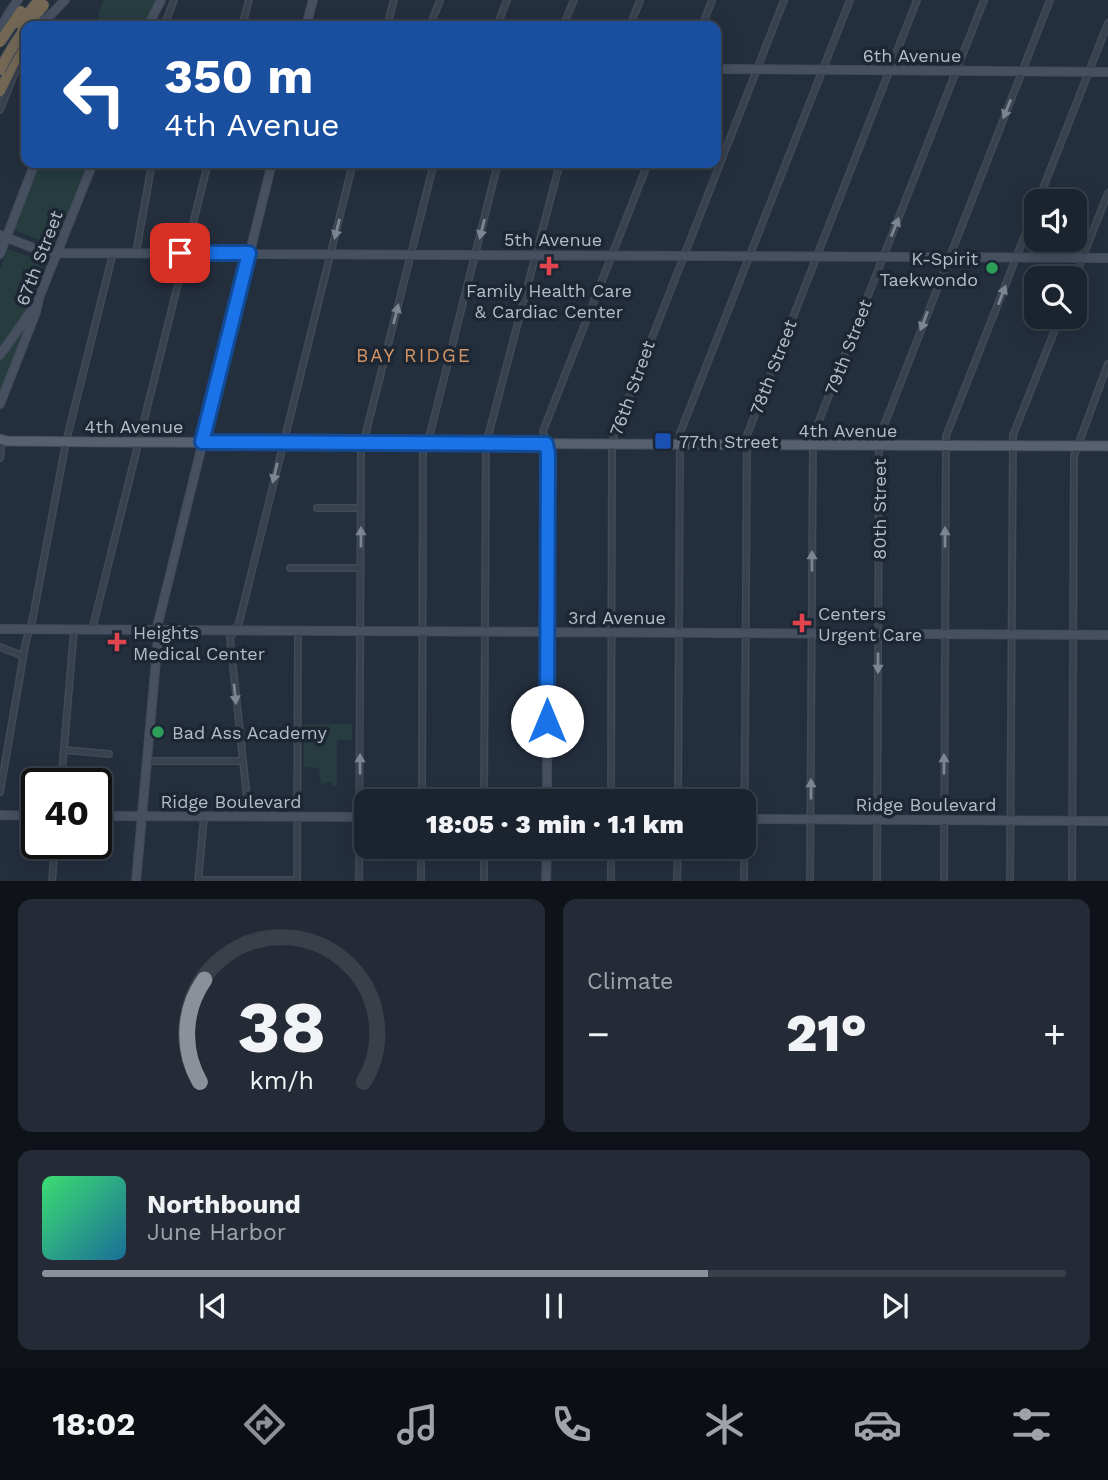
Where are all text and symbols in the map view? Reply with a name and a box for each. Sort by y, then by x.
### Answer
street label: 6th Avenue [863,45,961,66]
text: 350 m [164,47,313,105]
icon: left [49,49,140,140]
one-way arrow [1001,99,1012,120]
text: 4th Avenue [164,106,340,144]
map controls [1024,189,1087,329]
button: sound [1024,189,1087,252]
street label: 67th Street [11,207,67,308]
one-way arrow [889,216,900,237]
one-way arrow [331,218,342,240]
one-way arrow [476,218,487,240]
pin [150,223,210,283]
street label: 5th Avenue [504,229,602,250]
icon: arrive [161,234,199,272]
place label: K-Spirit Taekwondo [879,248,978,290]
marker: Family Health Care & Cardiac Center [539,256,559,276]
marker: K-Spirit Taekwondo [984,260,1000,276]
button: search [1024,266,1087,329]
place label: Family Health Care & Cardiac Center [466,280,632,322]
one-way arrow [996,285,1007,306]
street label: 79th Street [820,296,876,398]
one-way arrow [391,303,402,325]
one-way arrow [918,310,929,331]
street label: 78th Street [745,316,801,417]
street label: 76th Street [605,337,659,438]
district label: BAY RIDGE [356,344,472,367]
street label: 4th Avenue [85,416,183,437]
street label: 4th Avenue [799,420,897,441]
marker: 77th Street [653,431,673,451]
place label: 77th Street [679,431,779,452]
street label: 80th Street [869,458,890,560]
one-way arrow [270,463,281,485]
one-way arrow [355,526,367,548]
one-way arrow [939,526,951,548]
one-way arrow [806,550,818,572]
place label: Centers Urgent Care [818,603,922,645]
street label: 3rd Avenue [568,607,666,628]
marker: Centers Urgent Care [792,613,812,633]
place label: Heights Medical Center [133,622,265,664]
marker: Heights Medical Center [107,632,127,652]
one-way arrow [873,652,884,674]
one-way arrow [229,683,240,705]
position arrow [510,684,584,758]
place label: Bad Ass Academy [172,722,327,743]
marker: Bad Ass Academy [150,724,166,740]
one-way arrow [354,753,366,775]
one-way arrow [938,753,950,775]
speed limit sign: 40 [21,768,112,859]
one-way arrow [805,778,817,800]
street label: Ridge Boulevard [160,791,302,812]
street label: Ridge Boulevard [855,794,997,815]
text: 18:05 · 3 min · 1.1 km [426,809,684,839]
text: Climate [587,968,673,995]
text: 38 [237,984,326,1070]
text: 21° [786,1003,867,1064]
text: − [587,1012,610,1056]
text: + [1043,1012,1066,1056]
text: km/h [249,1065,314,1094]
text: Northbound [147,1189,301,1219]
text: June Harbor [147,1219,286,1246]
icon: previous [194,1287,232,1325]
icon: pause [535,1287,573,1325]
icon: next [876,1287,914,1325]
icon: directions [240,1400,289,1449]
icon: music [393,1400,442,1449]
icon: phone [547,1400,596,1449]
icon: climate [700,1400,749,1449]
icon: car [853,1400,902,1449]
icon: filters [1007,1400,1056,1449]
text: 18:02 [52,1405,135,1443]

